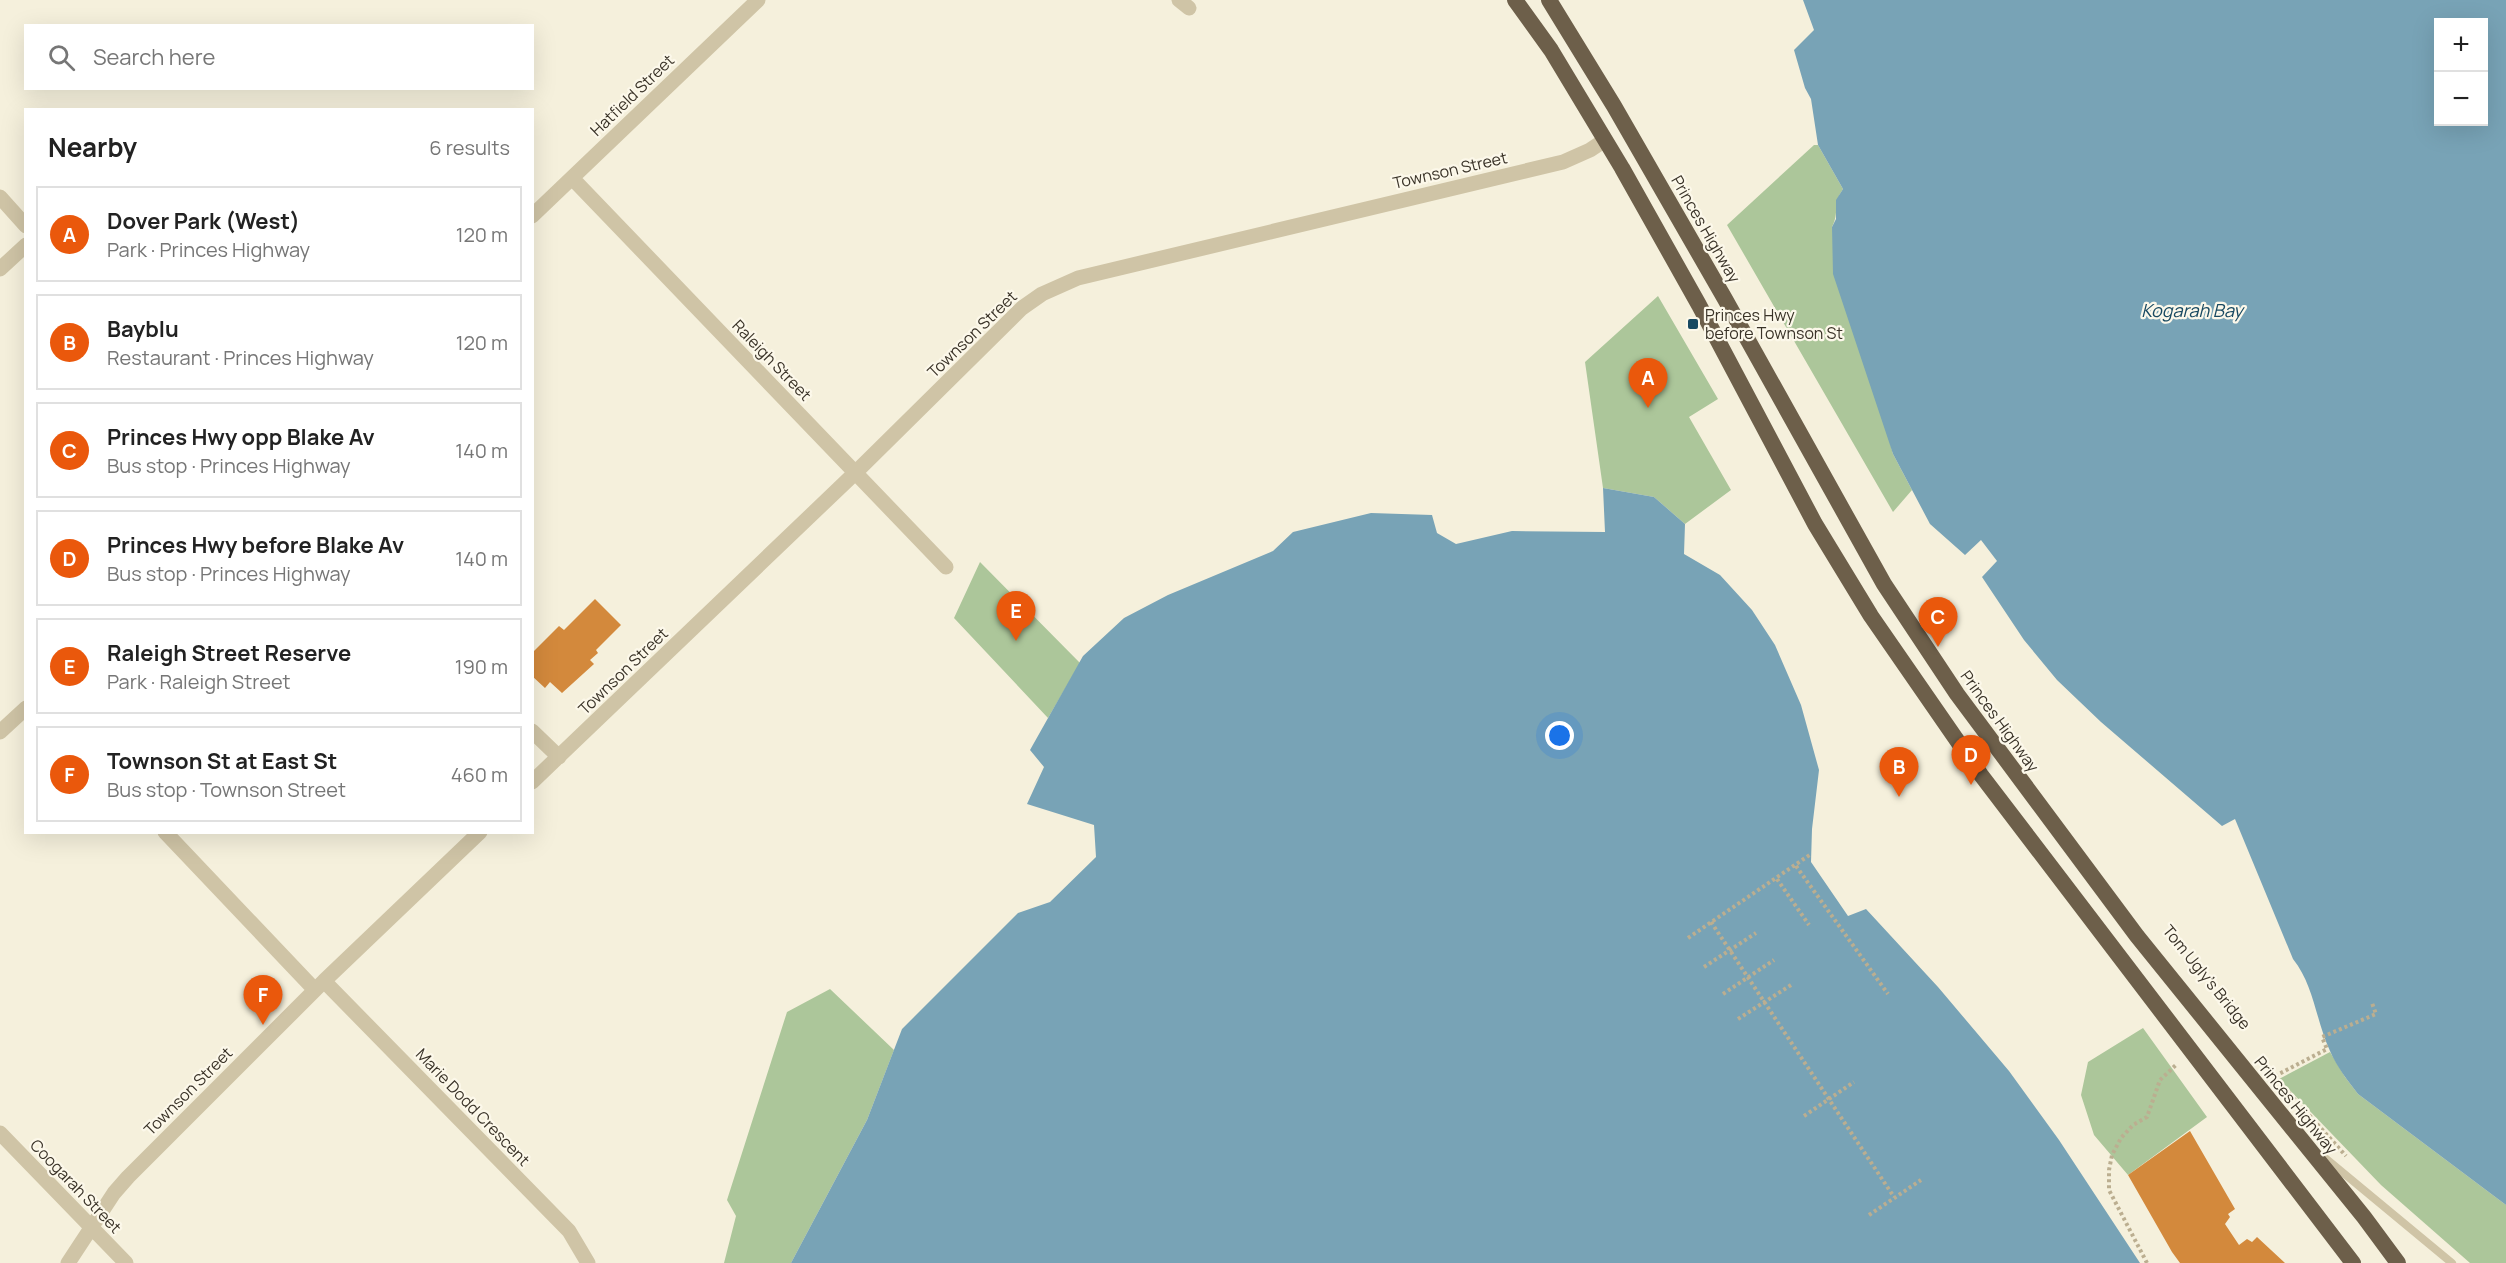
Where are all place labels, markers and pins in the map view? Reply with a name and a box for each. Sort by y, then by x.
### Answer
place label: Princes Hwy before Townson St [1705,304,1843,344]
marker: Princes Hwy before Townson St [1686,317,1700,331]
pin: A [1628,358,1668,408]
pin: E [996,592,1036,641]
pin: C [1918,598,1958,647]
pin: D [1952,736,1990,785]
pin: B [1880,748,1918,797]
pin: F [244,976,282,1025]

